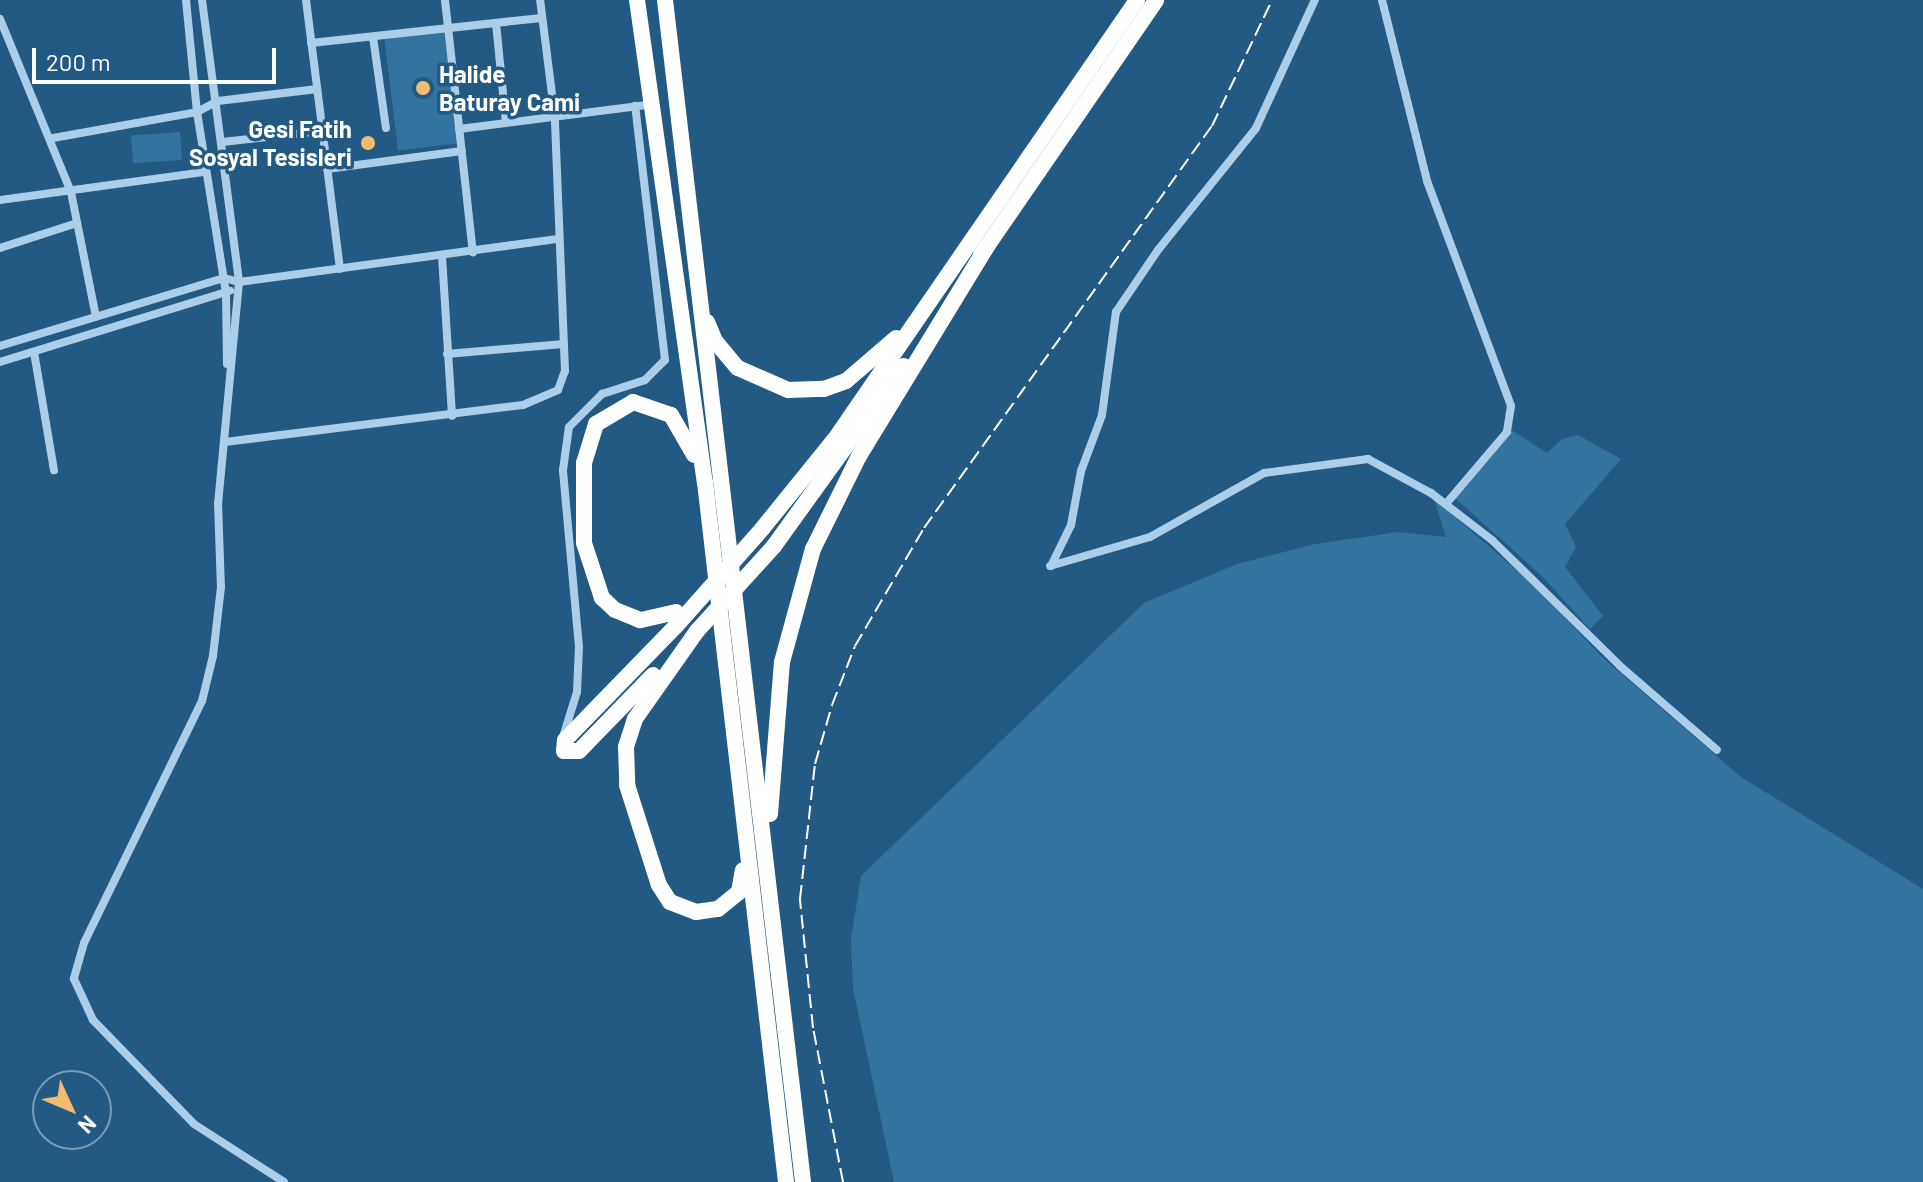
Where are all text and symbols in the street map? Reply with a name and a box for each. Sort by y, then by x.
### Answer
scale bar [36,32,280,82]
text: 200 m [46,47,111,76]
place label: Halide Baturay Cami [439,60,580,116]
marker: Halide Baturay Cami [414,79,432,97]
place label: Gesi Fatih Sosyal Tesisleri [189,115,352,171]
marker: Gesi Fatih Sosyal Tesisleri [359,134,377,152]
north arrow [32,1070,112,1150]
text: N [73,1111,102,1140]

